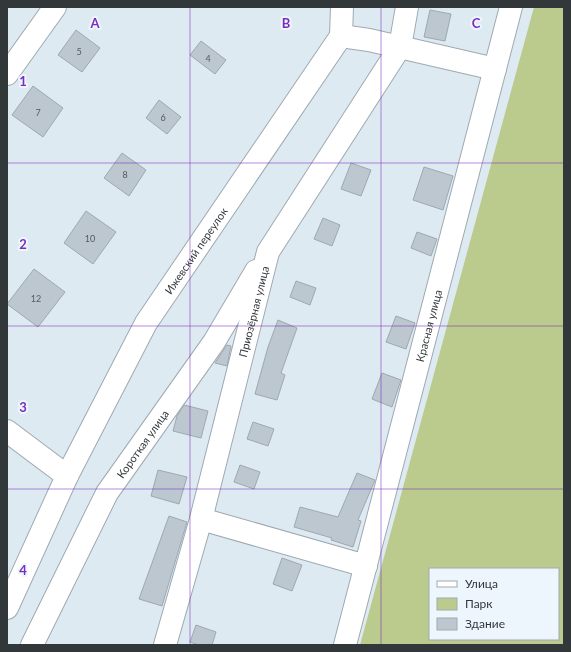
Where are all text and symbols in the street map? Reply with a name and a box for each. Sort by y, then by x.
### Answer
text: A [89,15,100,31]
text: B [282,15,291,31]
text: C [472,15,481,31]
house number: 5 [76,46,82,57]
house number: 4 [205,53,211,64]
text: 1 [19,73,27,89]
house number: 7 [35,107,41,118]
house number: 6 [160,112,166,123]
house number: 8 [122,169,128,180]
street label: Ижевский переулок [161,204,230,296]
house number: 10 [85,233,95,244]
text: 2 [19,236,27,252]
street label: Приозёрная улица [235,264,271,358]
street label: Красная улица [412,288,444,363]
house number: 12 [31,293,41,304]
text: 3 [19,399,27,415]
street label: Короткая улица [113,407,171,480]
text: 4 [19,562,27,578]
legend [429,568,559,640]
text: Улица [465,576,498,591]
text: Парк [465,596,493,611]
text: Здание [465,616,505,631]

